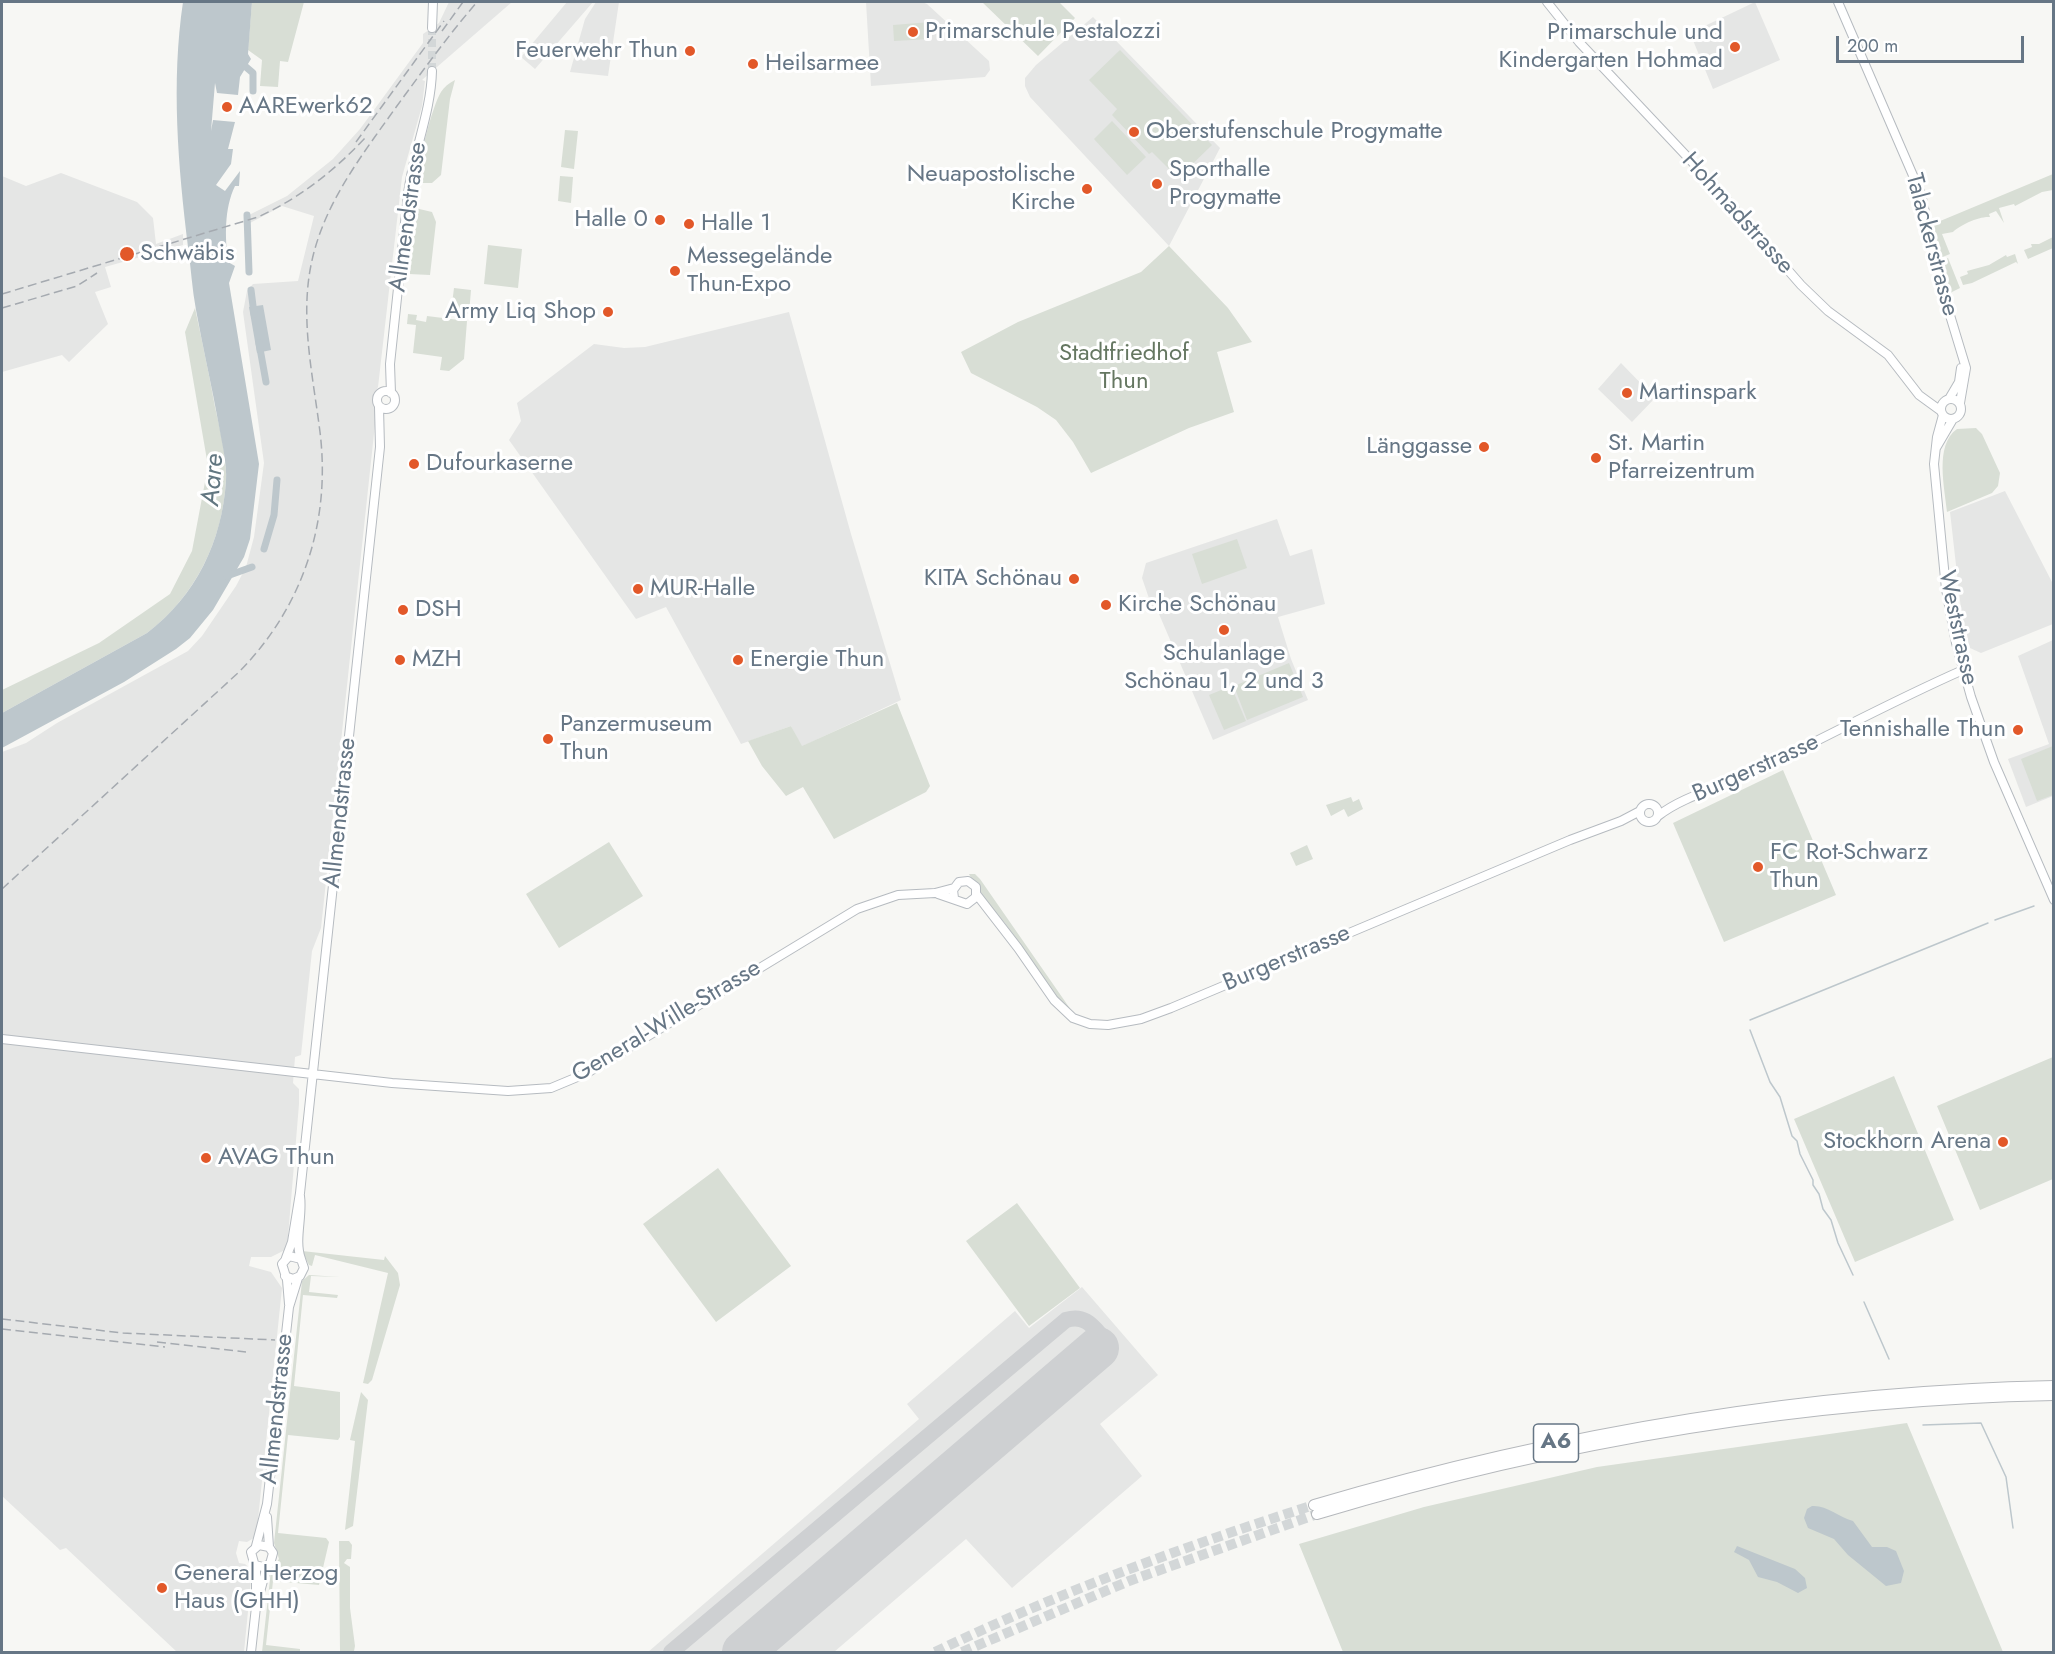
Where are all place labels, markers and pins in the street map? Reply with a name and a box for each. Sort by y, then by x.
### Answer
place label: Primarschule Pestalozzi [925,18,1161,46]
place label: Primarschule und Kindergarten Hohmad [1499,19,1723,75]
marker: Primarschule Pestalozzi [906,25,920,39]
place label: Feuerwehr Thun [515,37,678,65]
marker: Primarschule und Kindergarten Hohmad [1728,40,1742,54]
marker: Feuerwehr Thun [683,44,697,58]
place label: Heilsarmee [765,50,879,78]
marker: Heilsarmee [746,57,760,71]
place label: AAREwerk62 [239,93,373,121]
marker: AAREwerk62 [220,100,234,114]
place label: Oberstufenschule Progymatte [1146,118,1443,146]
marker: Oberstufenschule Progymatte [1127,125,1141,139]
place label: Sporthalle Progymatte [1169,156,1281,212]
place label: Neuapostolische Kirche [907,161,1075,217]
marker: Sporthalle Progymatte [1150,177,1164,191]
marker: Neuapostolische Kirche [1080,182,1094,196]
place label: Halle 0 [574,206,648,234]
place label: Halle 1 [701,210,771,238]
marker: Halle 0 [653,213,667,227]
marker: Halle 1 [682,217,696,231]
place label: Schwäbis [140,240,235,268]
place label: Messegelände Thun-Expo [687,243,832,299]
marker: Schwäbis [118,245,136,263]
marker: Messegelände Thun-Expo [668,264,682,278]
place label: Army Liq Shop [445,298,596,326]
marker: Army Liq Shop [601,305,615,319]
place label: Martinspark [1639,379,1757,407]
marker: Martinspark [1620,386,1634,400]
place label: St. Martin Pfarreizentrum [1608,430,1755,486]
place label: Länggasse [1366,433,1472,461]
marker: Länggasse [1477,440,1491,454]
place label: Dufourkaserne [426,450,573,478]
marker: St. Martin Pfarreizentrum [1589,451,1603,465]
marker: Dufourkaserne [407,457,421,471]
place label: KITA Schönau [924,565,1062,593]
marker: KITA Schönau [1067,572,1081,586]
place label: MUR-Halle [650,575,755,603]
marker: MUR-Halle [631,582,645,596]
place label: Kirche Schönau [1118,591,1276,619]
place label: DSH [415,596,462,624]
marker: Kirche Schönau [1099,598,1113,612]
marker: DSH [396,603,410,617]
marker: Schulanlage Schönau 1, 2 und 3 [1217,623,1231,637]
place label: Schulanlage Schönau 1, 2 und 3 [1124,640,1324,696]
place label: MZH [412,646,462,674]
place label: Energie Thun [750,646,884,674]
marker: MZH [393,653,407,667]
marker: Energie Thun [731,653,745,667]
place label: Panzermuseum Thun [560,711,713,767]
place label: Tennishalle Thun [1840,716,2006,744]
marker: Tennishalle Thun [2011,723,2025,737]
marker: Panzermuseum Thun [541,732,555,746]
place label: FC Rot-Schwarz Thun [1770,839,1928,895]
marker: FC Rot-Schwarz Thun [1751,860,1765,874]
place label: Stockhorn Arena [1823,1128,1991,1156]
marker: Stockhorn Arena [1996,1135,2010,1149]
place label: AVAG Thun [218,1144,335,1172]
marker: AVAG Thun [199,1151,213,1165]
place label: General Herzog Haus (GHH) [174,1560,338,1616]
marker: General Herzog Haus (GHH) [155,1581,169,1595]

